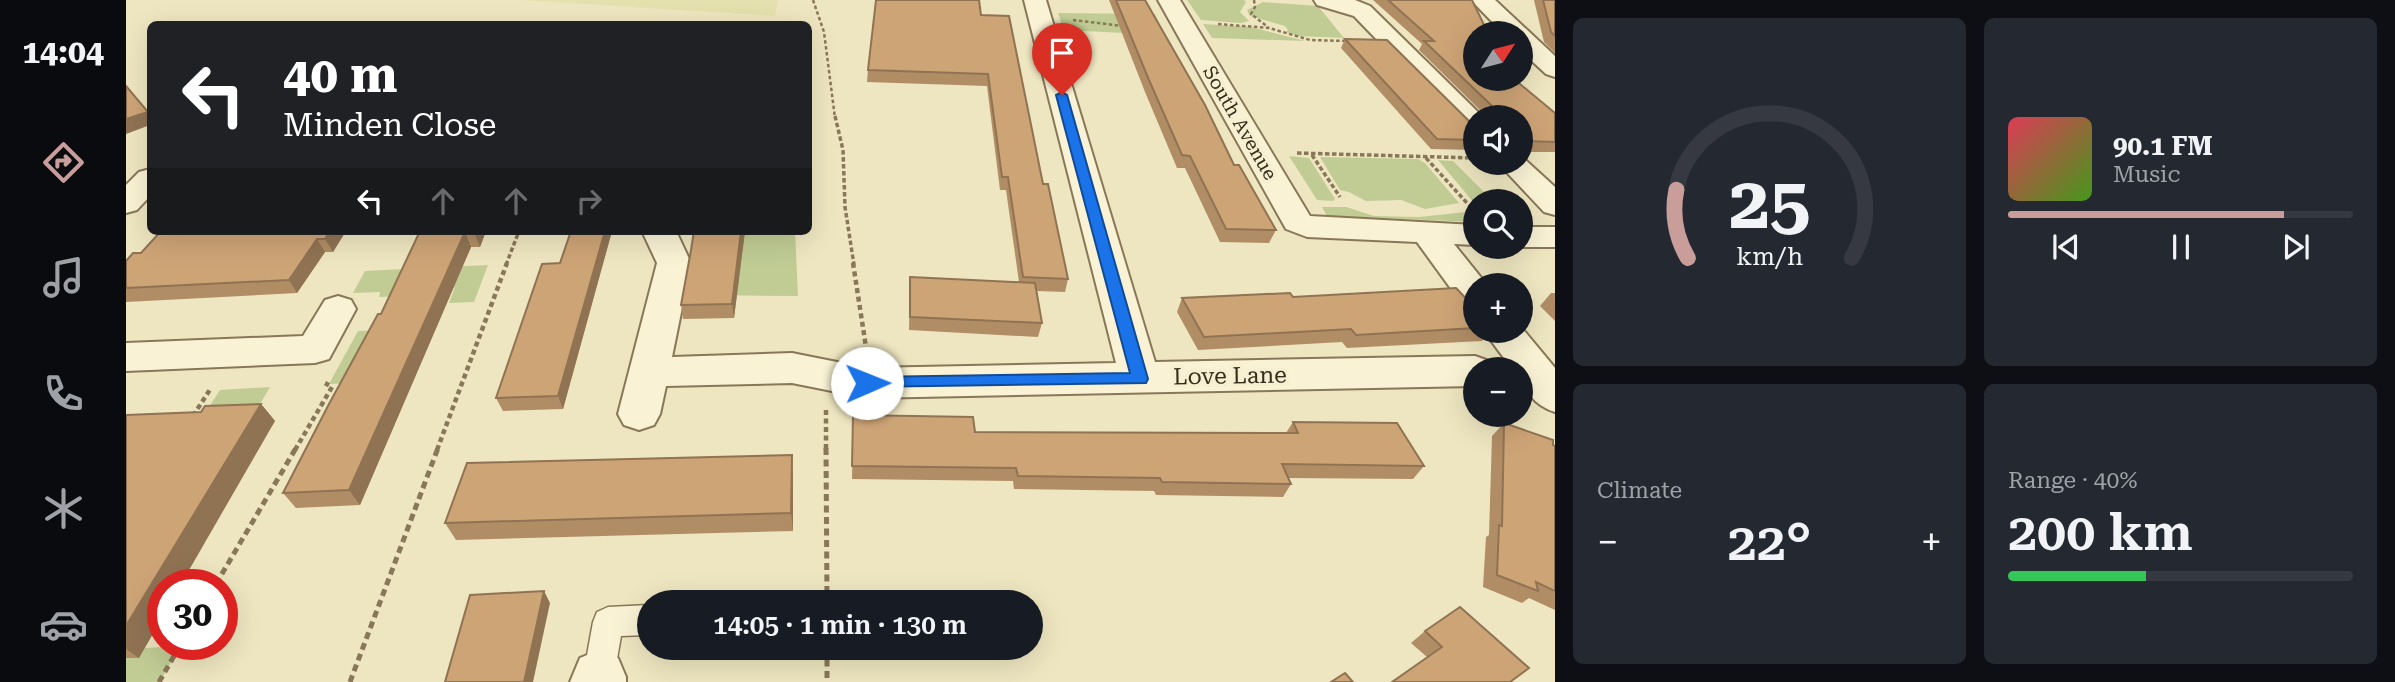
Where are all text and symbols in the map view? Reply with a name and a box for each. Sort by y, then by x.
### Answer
north arrow [1463,21,1533,91]
map controls [1463,21,1533,427]
pin [1032,23,1092,95]
text: 14:04 [22,33,104,71]
icon: arrive [1043,34,1081,72]
text: 40 m [283,47,398,104]
icon: left [168,49,259,140]
street label: South Avenue [1198,62,1282,184]
button: sound [1463,105,1533,175]
text: Minden Close [283,106,496,144]
text: 90.1 FM [2113,131,2213,161]
icon: directions [39,138,88,187]
text: 25 [1729,161,1810,246]
text: Music [2113,161,2180,188]
icon: left [351,182,389,220]
icon: ahead [424,182,462,220]
icon: ahead [497,182,535,220]
icon: right [570,182,608,220]
button: search [1463,189,1533,259]
icon: previous [2047,228,2085,266]
icon: pause [2162,228,2200,266]
icon: next [2277,228,2315,266]
text: km/h [1736,242,1803,271]
icon: music [39,253,88,302]
button: + [1463,273,1533,343]
position arrow [830,346,904,420]
button: − [1463,357,1533,427]
street label: Love Lane [1173,362,1287,390]
icon: phone [39,369,88,418]
text: Range · 40% [2008,467,2137,494]
text: Climate [1597,477,1682,504]
icon: climate [39,484,88,533]
text: 200 km [2008,502,2193,563]
text: 22° [1728,512,1811,573]
text: − [1597,520,1618,564]
text: + [1921,520,1942,564]
speed limit sign: 30 [147,569,238,660]
icon: car [39,600,88,649]
text: 14:05 · 1 min · 130 m [713,610,967,640]

